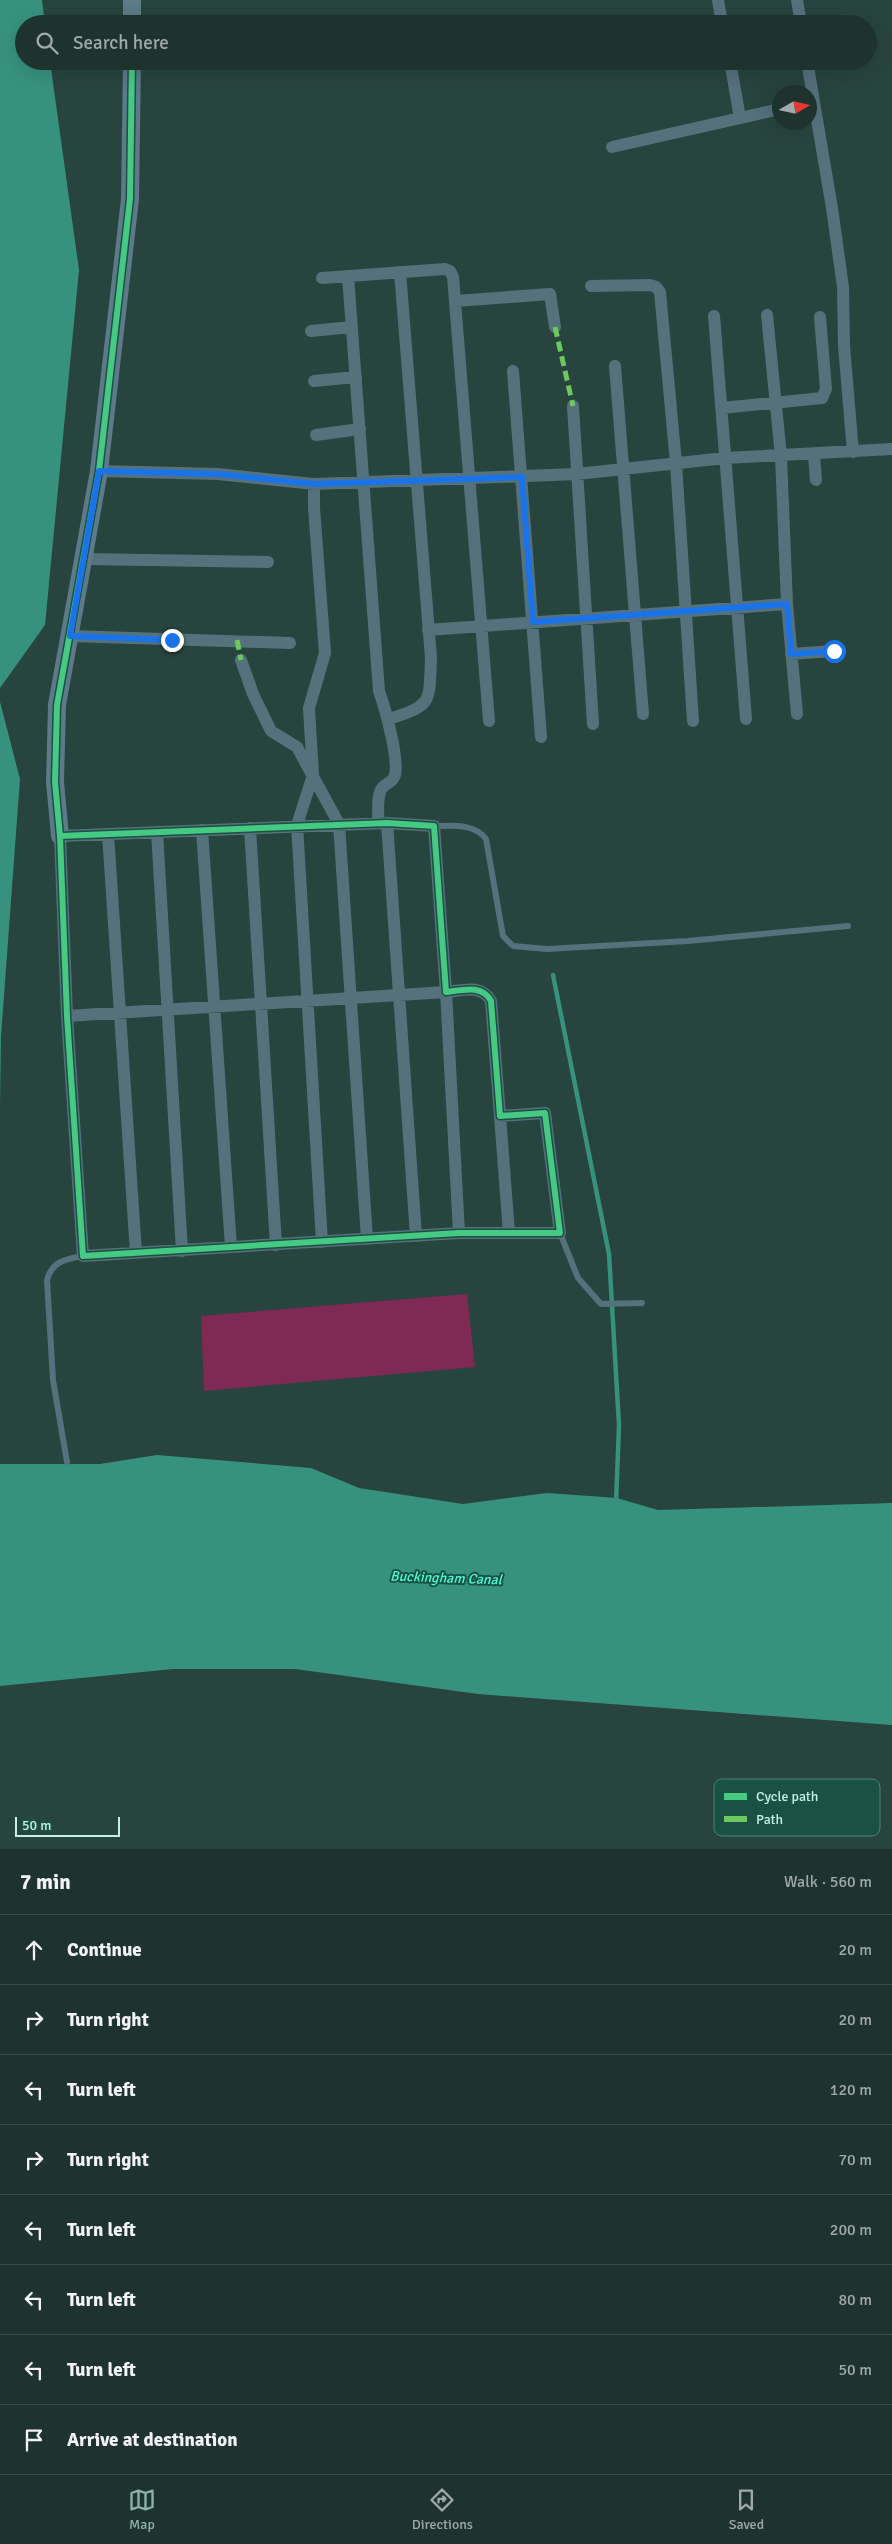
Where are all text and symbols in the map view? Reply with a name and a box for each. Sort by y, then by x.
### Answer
search box [15,15,877,70]
icon: search [33,29,61,57]
text: Search here [73,31,169,55]
north arrow [772,85,817,130]
route end [161,629,184,652]
route start [823,640,846,663]
water label: Buckingham Canal [390,1568,503,1588]
legend [714,1779,880,1836]
text: Cycle path [756,1788,818,1805]
text: Path [756,1811,783,1828]
scale bar [15,1814,120,1837]
text: 50 m [22,1817,51,1834]
text: 7 min [20,1869,71,1895]
text: Walk · 560 m [784,1872,872,1892]
icon: ahead [20,1936,48,1964]
text: Continue [67,1938,142,1962]
text: 20 m [838,1940,872,1960]
icon: right [20,2006,48,2034]
text: Turn right [67,2008,149,2032]
text: 20 m [838,2010,872,2030]
icon: left [20,2076,48,2104]
text: Turn left [67,2078,136,2102]
text: 120 m [830,2080,872,2100]
icon: right [20,2146,48,2174]
text: Turn right [67,2148,149,2172]
text: 70 m [838,2150,872,2170]
icon: left [20,2216,48,2244]
text: Turn left [67,2218,136,2242]
text: 200 m [830,2220,872,2240]
icon: left [20,2286,48,2314]
text: Turn left [67,2288,136,2312]
text: 80 m [838,2290,872,2310]
icon: left [20,2356,48,2384]
text: Turn left [67,2358,136,2382]
text: 50 m [838,2360,872,2380]
icon: arrive [20,2426,48,2454]
text: Arrive at destination [67,2428,238,2452]
tab: Map [128,2486,156,2533]
tab: Directions [412,2486,473,2533]
tab: Saved [729,2486,764,2533]

